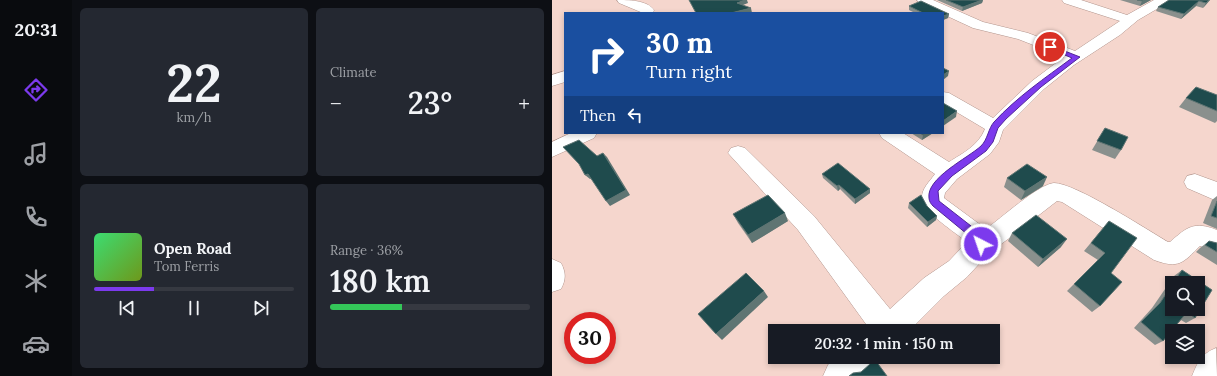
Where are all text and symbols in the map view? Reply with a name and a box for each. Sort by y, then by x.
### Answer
text: 20:31 [15,18,57,41]
text: 30 m [646,25,713,61]
icon: right [580,28,632,80]
pin [1033,30,1067,64]
icon: arrive [1039,36,1061,58]
text: 22 [166,50,222,116]
text: Turn right [646,60,732,83]
text: Climate [330,64,377,81]
icon: directions [22,76,50,104]
text: 23° [408,84,452,122]
text: − [330,89,342,117]
text: + [518,89,530,117]
icon: left [624,104,646,126]
text: Then [580,106,616,125]
text: km/h [176,109,212,126]
icon: music [22,140,50,168]
icon: phone [22,203,50,231]
position arrow [960,223,1002,265]
text: Open Road [154,239,232,258]
text: Range · 36% [330,242,403,259]
text: Tom Ferris [154,258,219,275]
text: 180 km [330,262,430,300]
icon: climate [22,267,50,295]
map controls [1165,276,1205,364]
button: search [1165,276,1205,316]
icon: previous [116,297,138,319]
icon: pause [183,297,205,319]
icon: next [250,297,272,319]
speed limit sign: 30 [564,312,616,364]
button: layers [1165,324,1205,364]
icon: car [22,330,50,358]
text: 20:32 · 1 min · 150 m [814,334,954,353]

